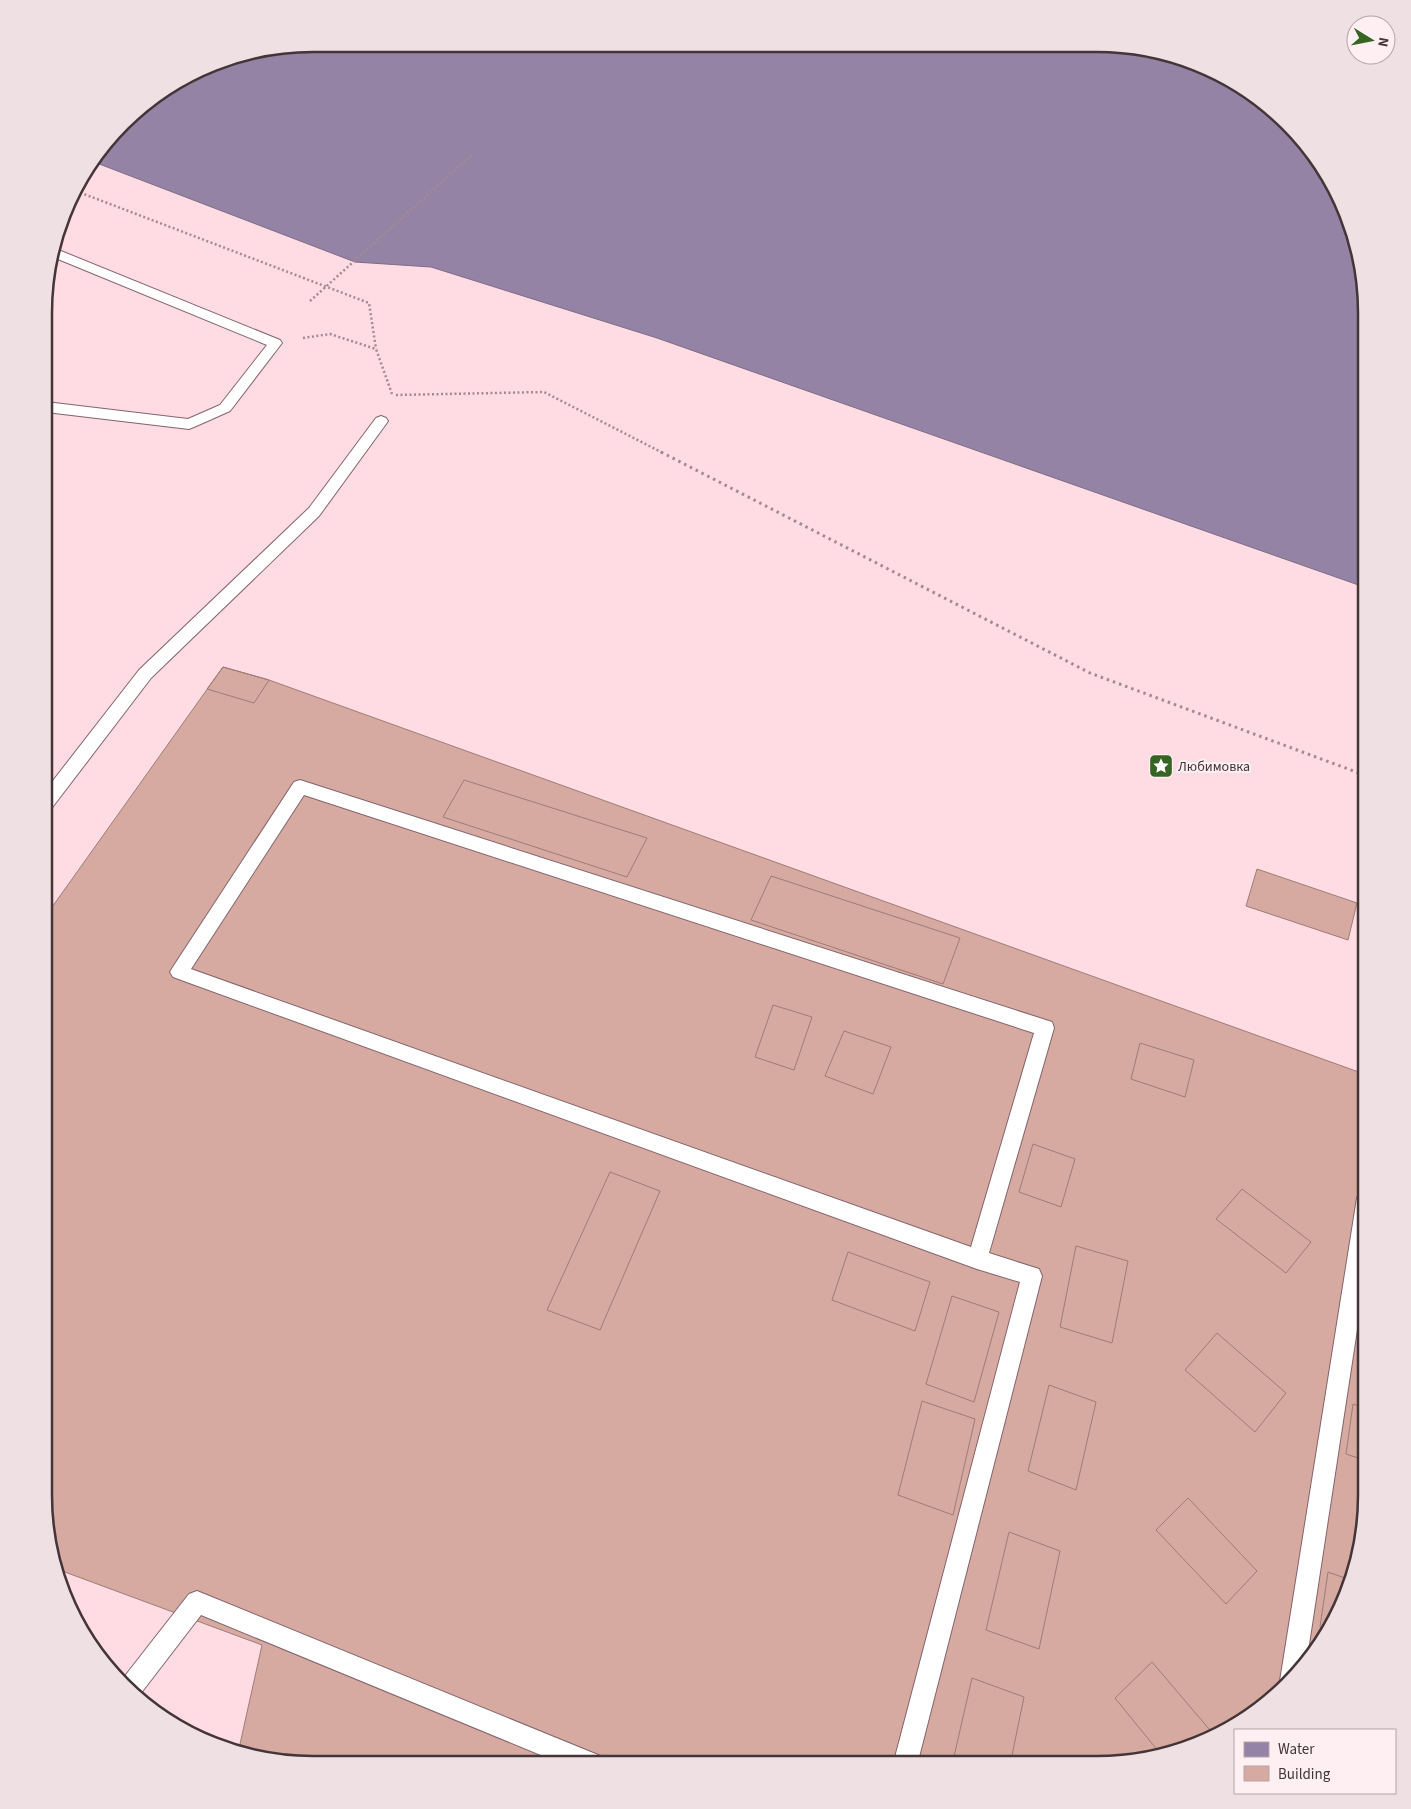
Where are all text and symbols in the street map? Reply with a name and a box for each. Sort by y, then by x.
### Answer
north arrow [1346,15,1396,65]
text: N [1372,36,1393,48]
place icon: Любимовка [1148,753,1174,779]
place label: Любимовка [1178,757,1250,777]
legend [1234,1729,1396,1794]
text: Water [1278,1739,1315,1760]
text: Building [1278,1764,1331,1785]

